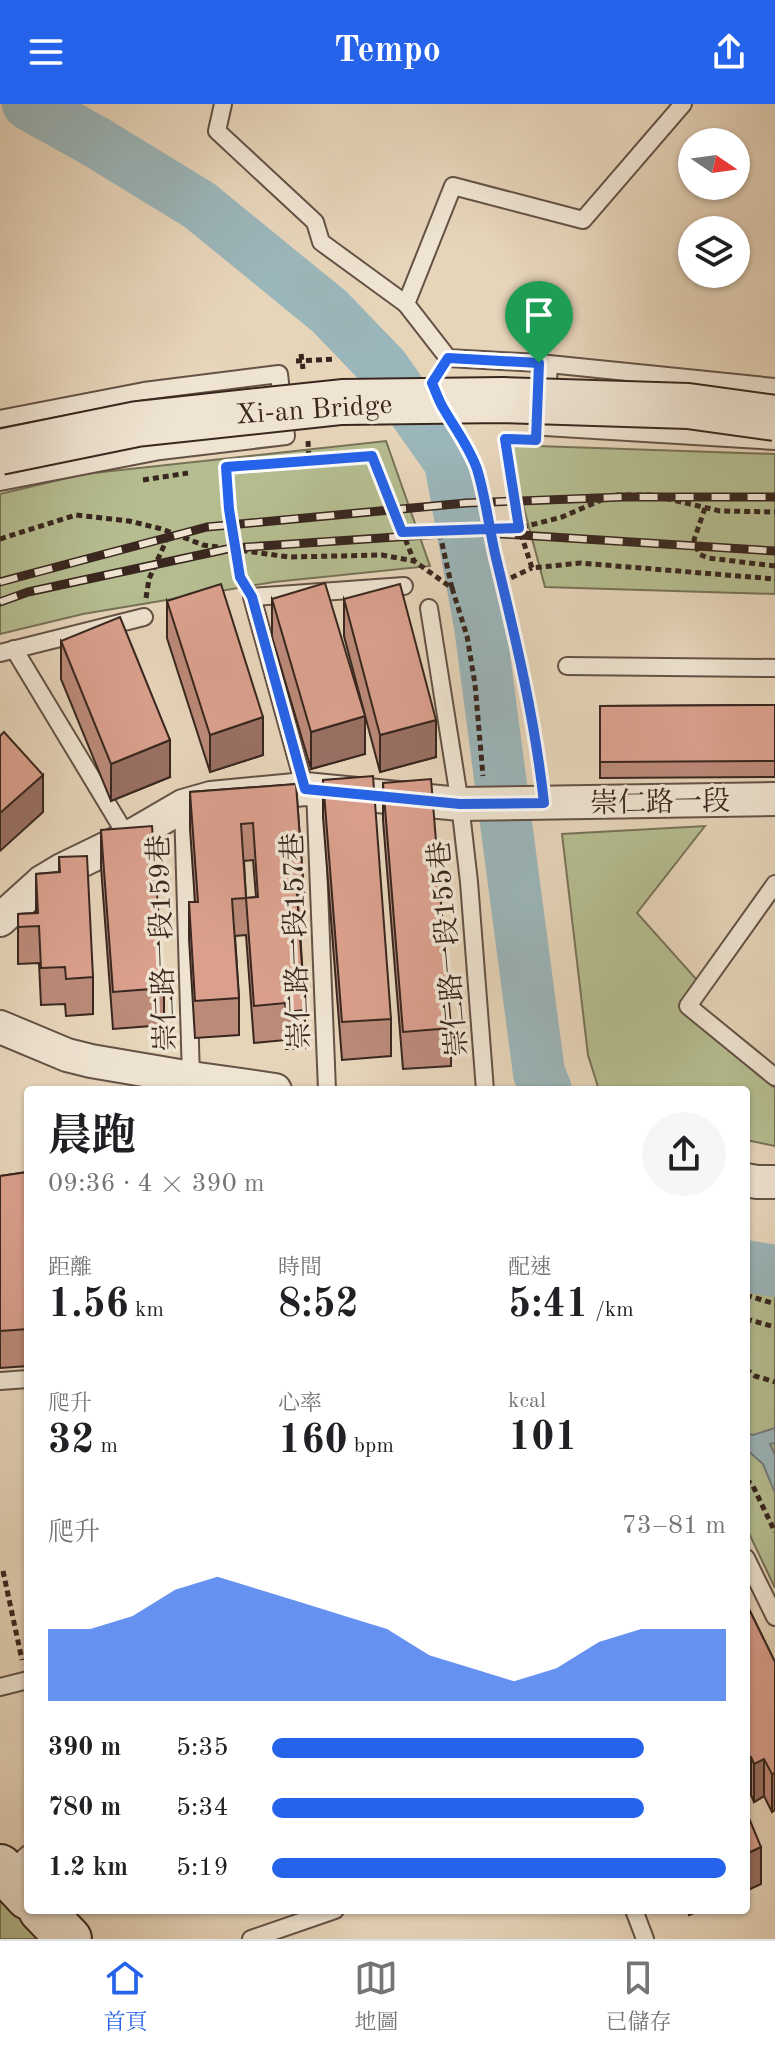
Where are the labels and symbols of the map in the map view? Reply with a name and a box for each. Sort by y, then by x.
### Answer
north arrow [678,128,750,200]
pin [505,281,573,363]
street label: Xi-an Bridge [235,392,393,430]
street label: 崇仁路一段 [590,786,730,819]
street label: 崇仁路一段157巷 [277,832,316,1050]
street label: 崇仁路一段159巷 [143,834,182,1052]
street label: 崇仁路一段155巷 [424,840,473,1058]

